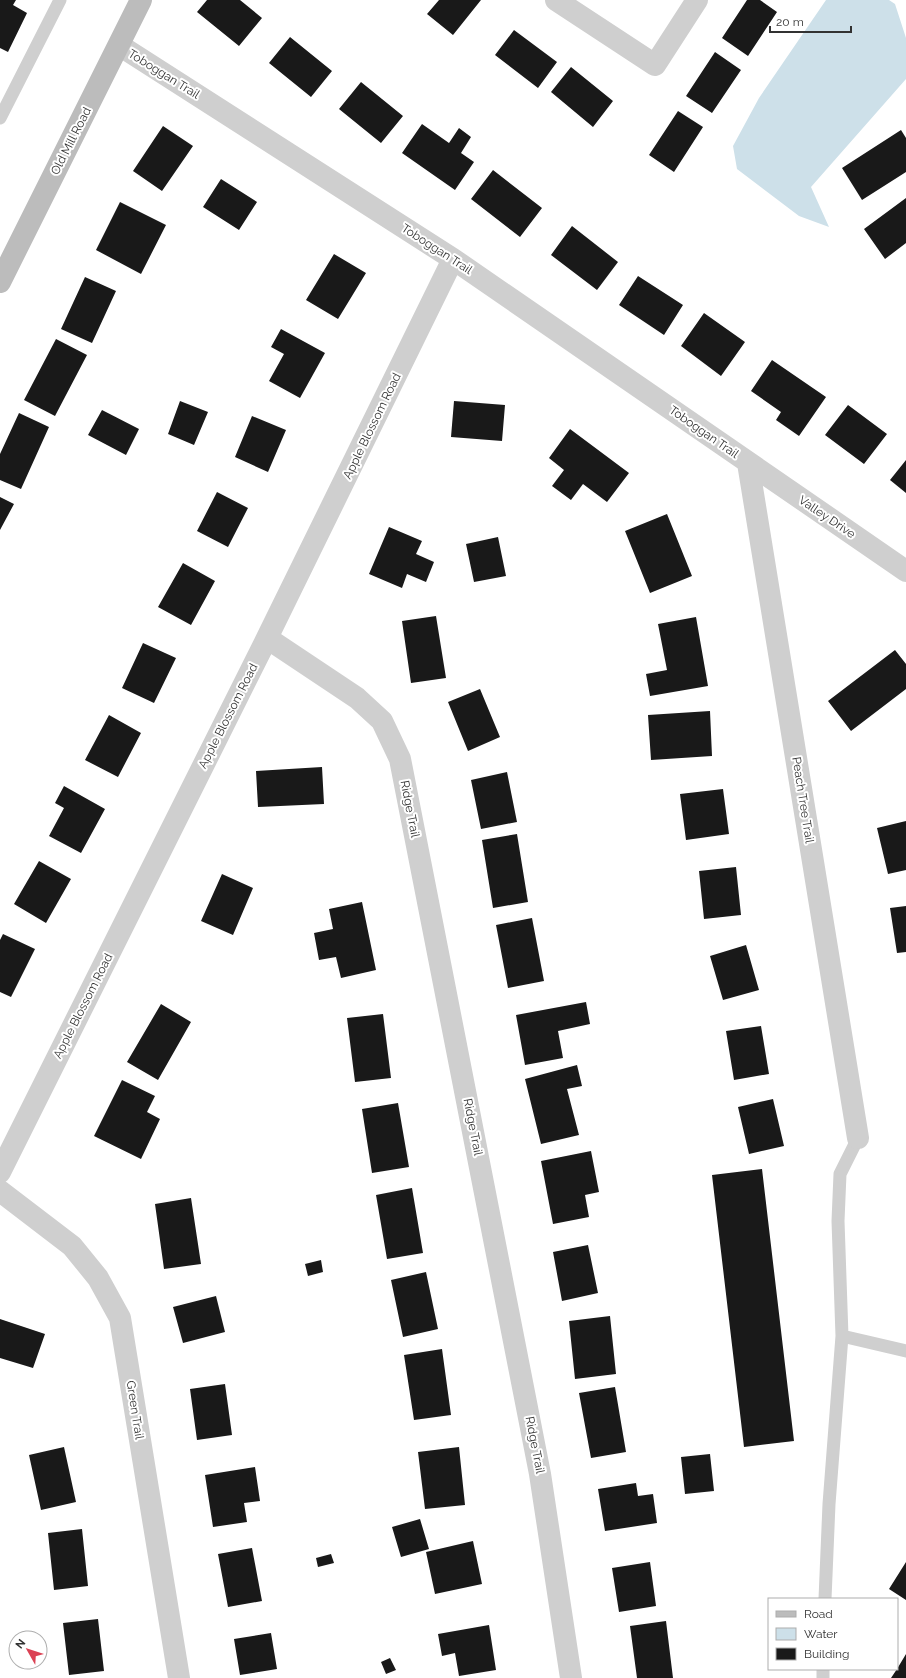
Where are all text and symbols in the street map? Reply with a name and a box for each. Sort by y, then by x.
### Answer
scale bar [770,8,851,34]
text: 20 m [776,15,804,29]
street label: Toboggan Trail [126,46,203,102]
street label: Old Mill Road [48,105,94,177]
street label: Toboggan Trail [399,221,476,277]
street label: Apple Blossom Road [340,371,404,481]
street label: Toboggan Trail [667,403,742,462]
street label: Valley Drive [796,493,858,541]
street label: Apple Blossom Road [195,661,261,771]
street label: Peach Tree Trail [789,756,817,845]
street label: Ridge Trail [398,779,423,839]
street label: Apple Blossom Road [50,951,116,1061]
street label: Ridge Trail [461,1097,486,1157]
street label: Green Trail [123,1380,147,1441]
street label: Ridge Trail [523,1415,548,1475]
legend [768,1598,898,1670]
text: Road [804,1607,833,1621]
text: Water [804,1627,838,1641]
north arrow [8,1630,48,1670]
text: N [13,1637,28,1651]
text: Building [804,1647,850,1661]

